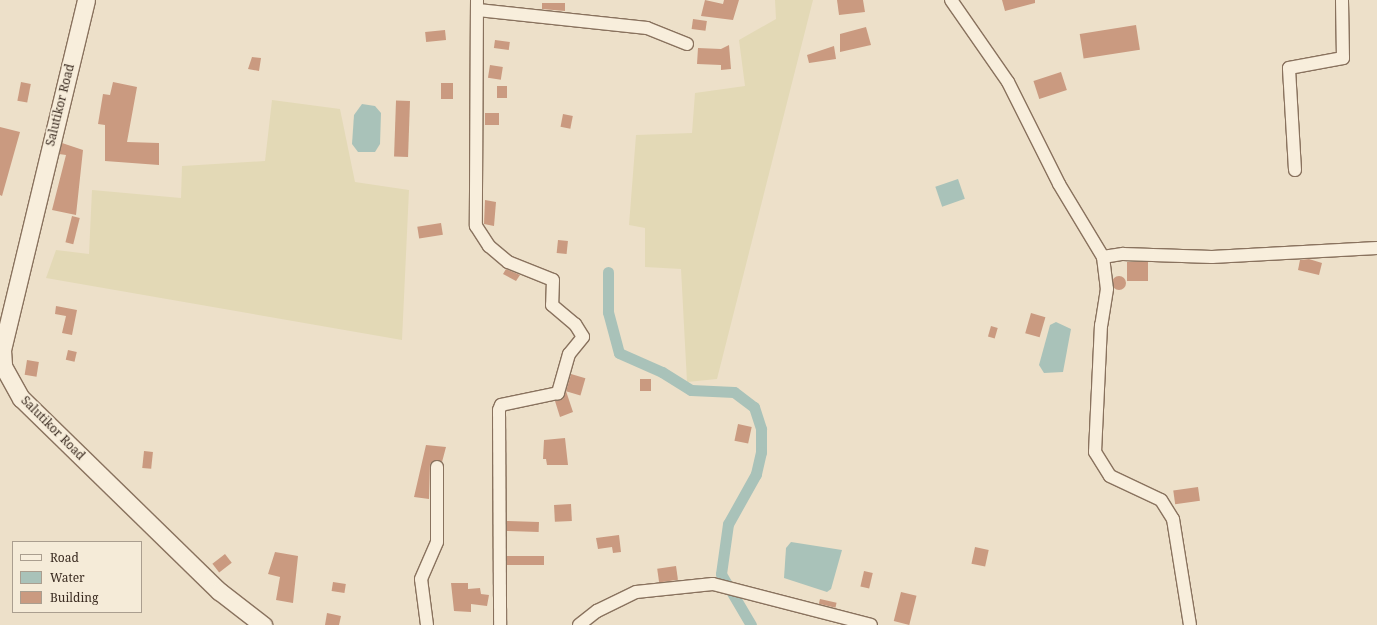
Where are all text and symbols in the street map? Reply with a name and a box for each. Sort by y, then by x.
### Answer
street label: Salutikor Road [43,62,77,148]
street label: Salutikor Road [18,393,88,463]
legend [12,541,142,613]
text: Road [50,549,79,566]
text: Water [50,569,85,586]
text: Building [50,589,98,606]

